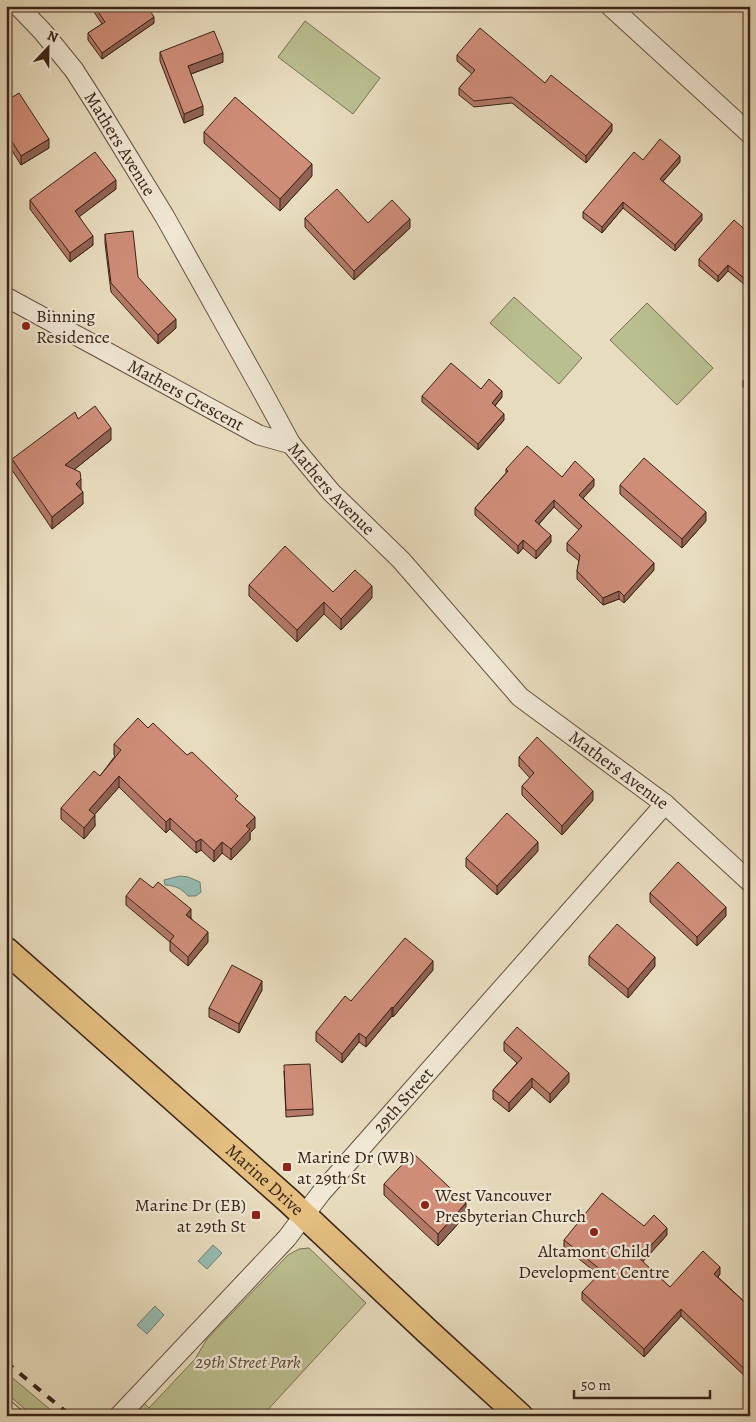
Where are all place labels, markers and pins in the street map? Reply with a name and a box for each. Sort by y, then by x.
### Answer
place label: Binning Residence [36,304,110,349]
marker: Binning Residence [20,320,32,332]
place label: Marine Dr (WB) at 29th St [297,1145,414,1190]
marker: Marine Dr (WB) at 29th St [281,1161,293,1173]
place label: West Vancouver Presbyterian Church [434,1183,586,1228]
place label: Marine Dr (EB) at 29th St [135,1193,246,1238]
marker: West Vancouver Presbyterian Church [419,1199,431,1211]
marker: Marine Dr (EB) at 29th St [250,1209,262,1221]
marker: Altamont Child Development Centre [588,1226,600,1238]
place label: Altamont Child Development Centre [518,1239,670,1284]

